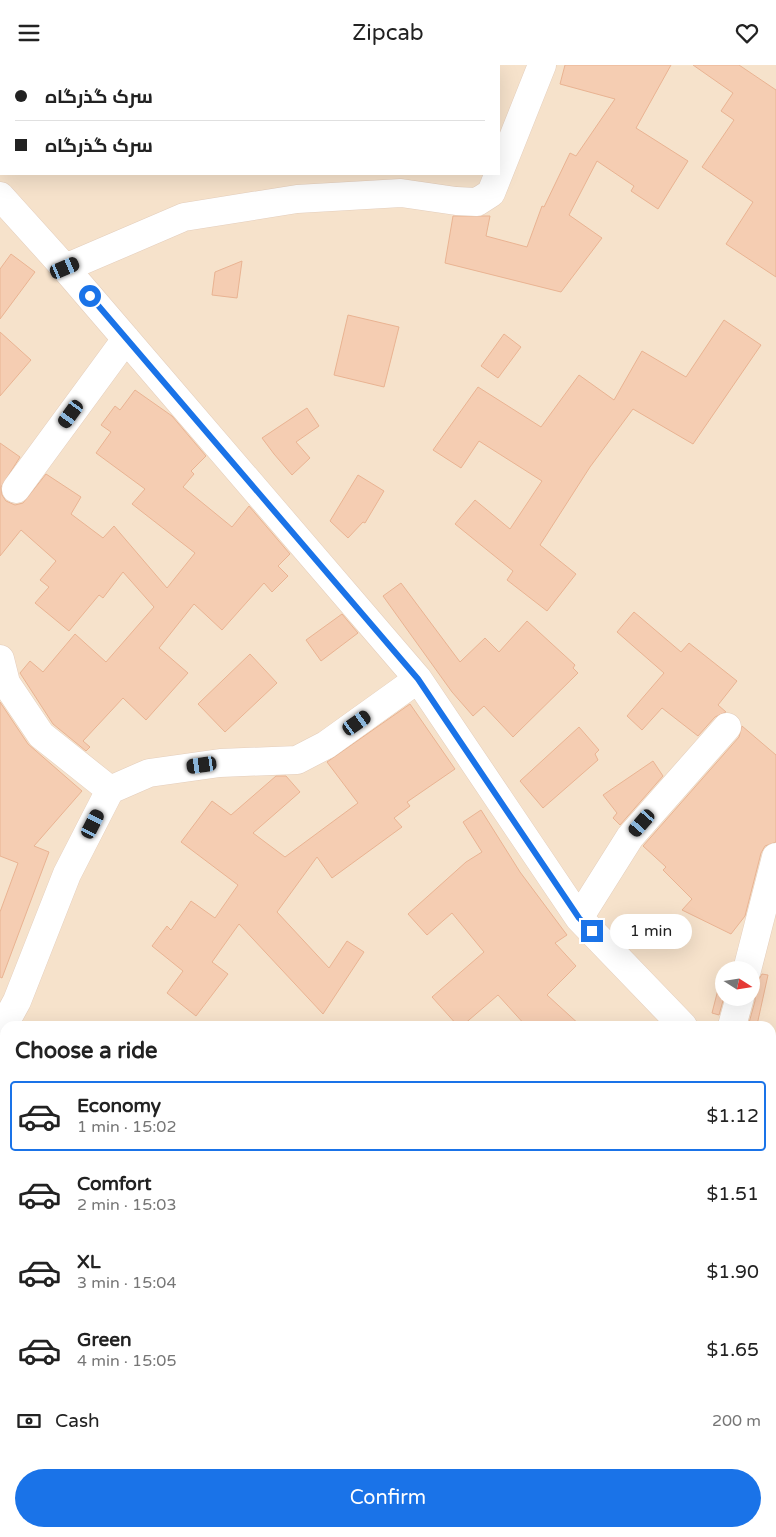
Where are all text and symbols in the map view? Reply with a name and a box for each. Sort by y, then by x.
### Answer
icon: menu [15,19,43,47]
icon: heart [733,19,761,47]
text: Zipcab [352,20,424,46]
text: سرک گذرگاه [45,86,153,108]
text: سرک گذرگاه [45,135,153,157]
car [48,255,81,281]
route start [79,285,101,307]
car [56,397,85,431]
car [340,708,373,738]
car [186,755,217,775]
car [79,807,106,841]
car [626,807,657,839]
callout: 1 min [610,913,692,949]
route end [581,920,603,942]
text: 1 min [630,921,672,941]
north arrow [715,961,760,1006]
map controls [715,961,760,1006]
text: Choose a ride [15,1038,158,1064]
icon: car [17,1094,62,1139]
text: Economy [77,1095,161,1117]
text: $1.12 [707,1105,759,1127]
text: 1 min · 15:02 [77,1117,176,1137]
icon: car [17,1172,62,1217]
text: Comfort [77,1173,151,1195]
text: $1.51 [707,1183,759,1205]
text: 2 min · 15:03 [77,1195,176,1215]
icon: car [17,1250,62,1295]
text: XL [77,1251,101,1273]
text: $1.90 [707,1261,759,1283]
text: 3 min · 15:04 [77,1273,176,1293]
icon: car [17,1328,62,1373]
text: Green [77,1329,131,1351]
text: $1.65 [707,1339,759,1361]
text: 4 min · 15:05 [77,1351,176,1371]
icon: cash [15,1407,43,1435]
text: Cash [55,1410,100,1432]
text: 200 m [712,1411,761,1431]
button: Confirm [15,1469,761,1527]

